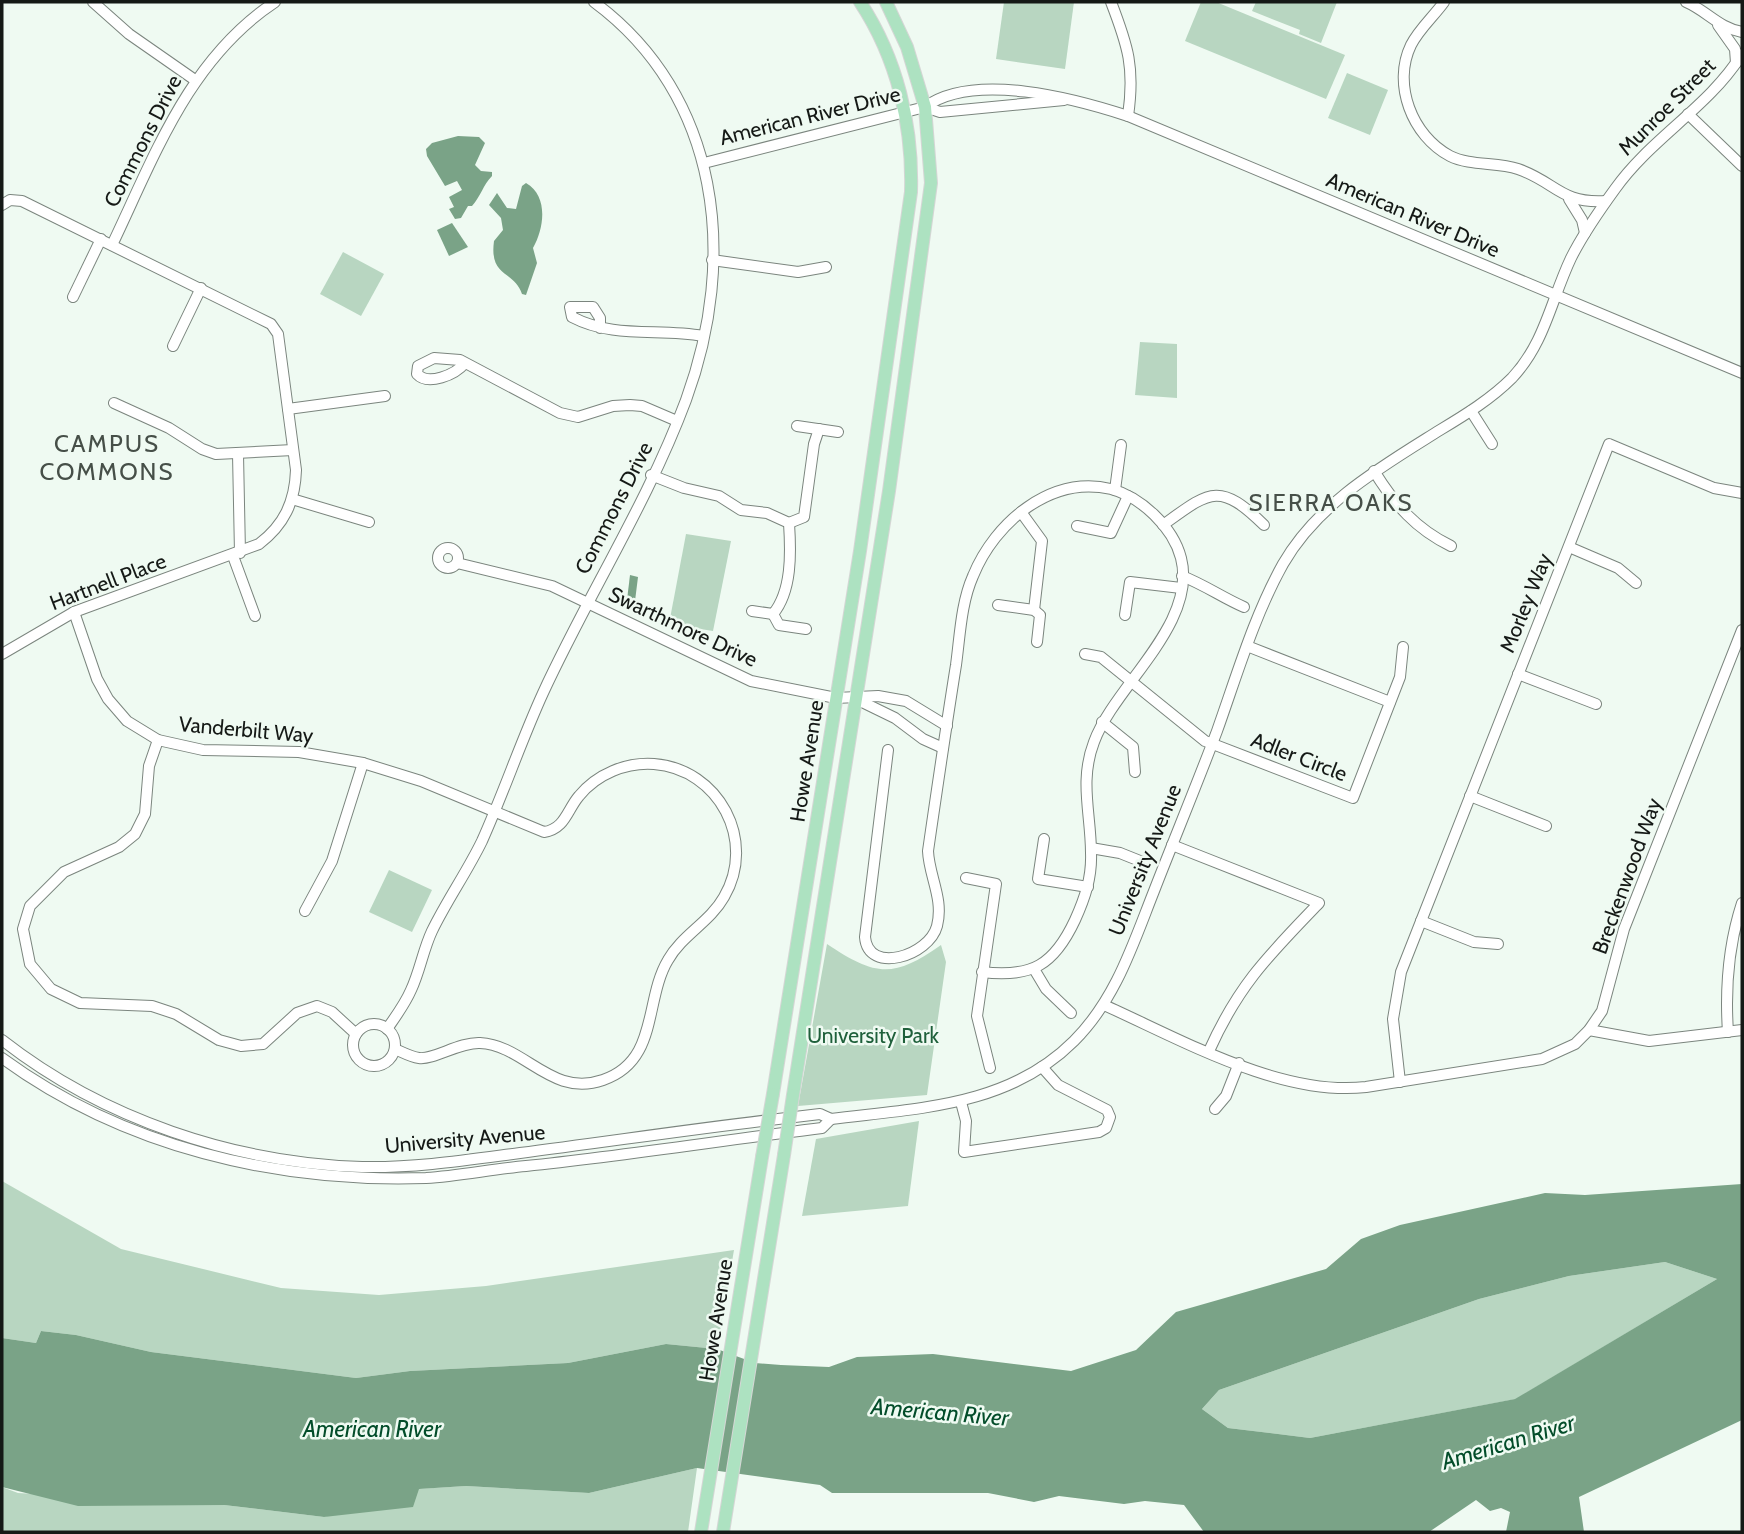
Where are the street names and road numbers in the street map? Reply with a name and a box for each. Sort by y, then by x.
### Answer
street label: Munroe Street [1613,53,1720,160]
street label: Commons Drive [99,70,187,211]
street label: American River Drive [717,81,903,150]
street label: American River Drive [1323,167,1504,262]
street label: Commons Drive [570,437,658,578]
street label: Hartnell Place [46,548,170,615]
street label: Morley Way [1494,549,1557,656]
street label: Swarthmore Drive [605,581,762,672]
street label: Howe Avenue [785,698,829,824]
street label: Vanderbilt Way [178,711,315,748]
street label: Adler Circle [1248,727,1351,786]
street label: University Avenue [1103,780,1186,939]
street label: Breckenwood Way [1587,794,1666,957]
street label: University Avenue [384,1119,546,1158]
street label: Howe Avenue [694,1257,738,1383]

